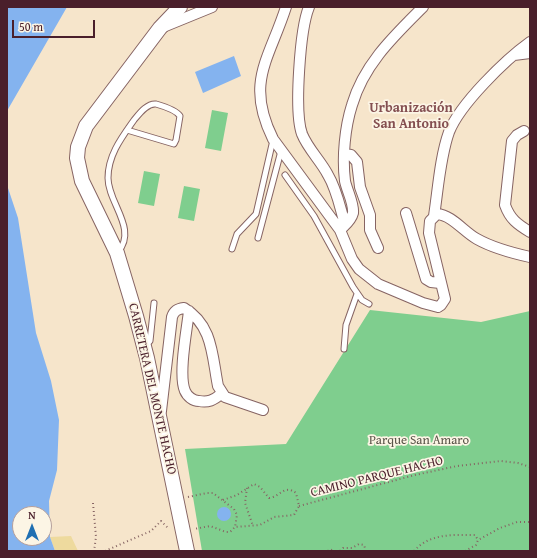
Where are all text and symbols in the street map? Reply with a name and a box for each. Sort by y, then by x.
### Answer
scale bar [14,12,97,38]
text: 50 m [19,18,43,35]
district label: Urbanización San Antonio [369,100,453,132]
street label: CARRETERA DEL MONTE HACHO [125,302,179,476]
park label: Parque San Amaro [369,433,469,449]
street label: CAMINO PARQUE HACHO [309,453,445,501]
north arrow [12,506,52,546]
text: N [28,507,36,523]

